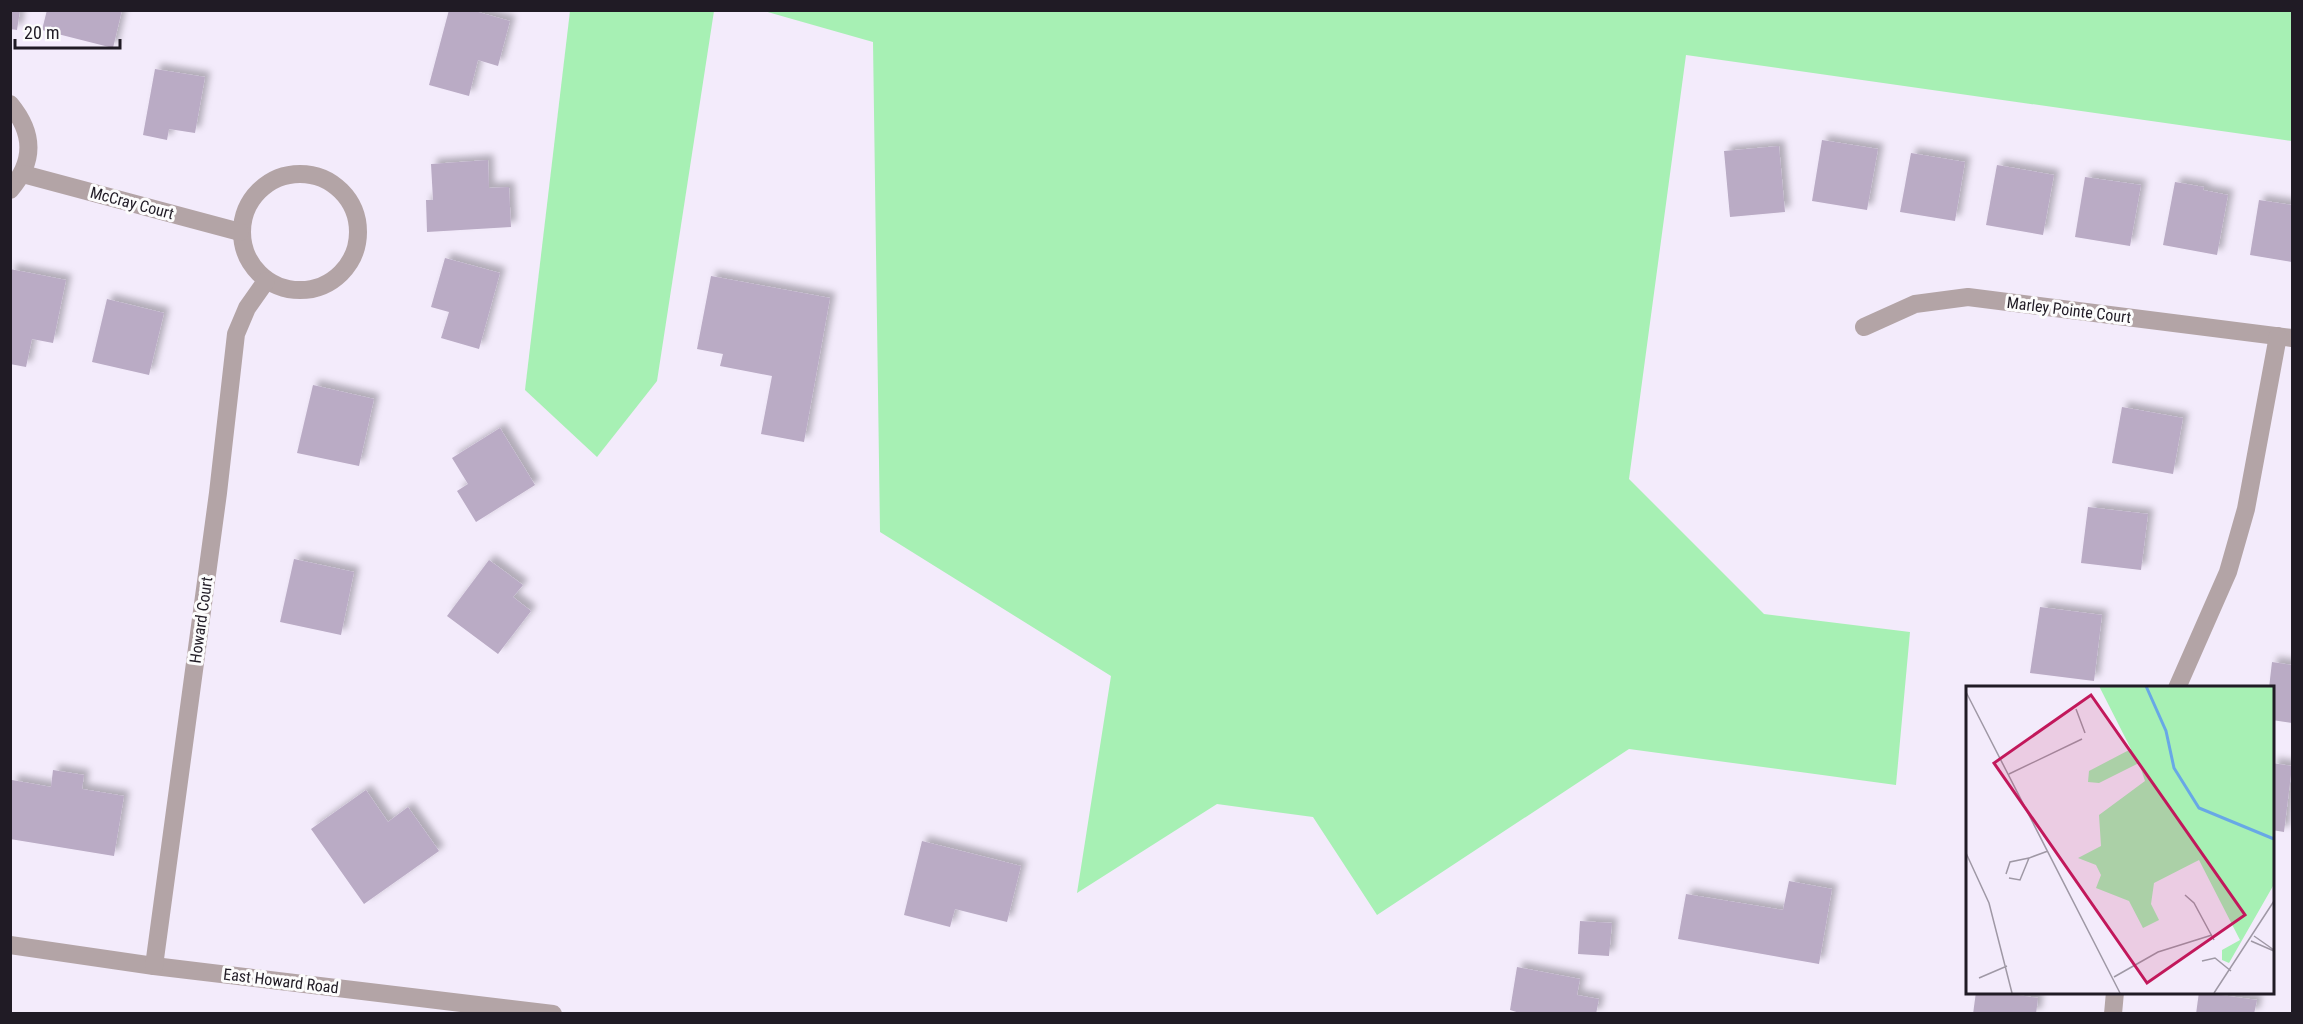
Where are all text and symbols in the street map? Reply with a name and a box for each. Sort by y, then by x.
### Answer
scale bar [15,12,120,50]
text: 20 m [24,22,59,43]
street label: McCray Court [88,183,176,223]
street label: Marley Pointe Court [2006,293,2132,327]
street label: Howard Court [186,575,217,664]
inset map [1966,686,2273,994]
street label: East Howard Road [222,965,340,997]

